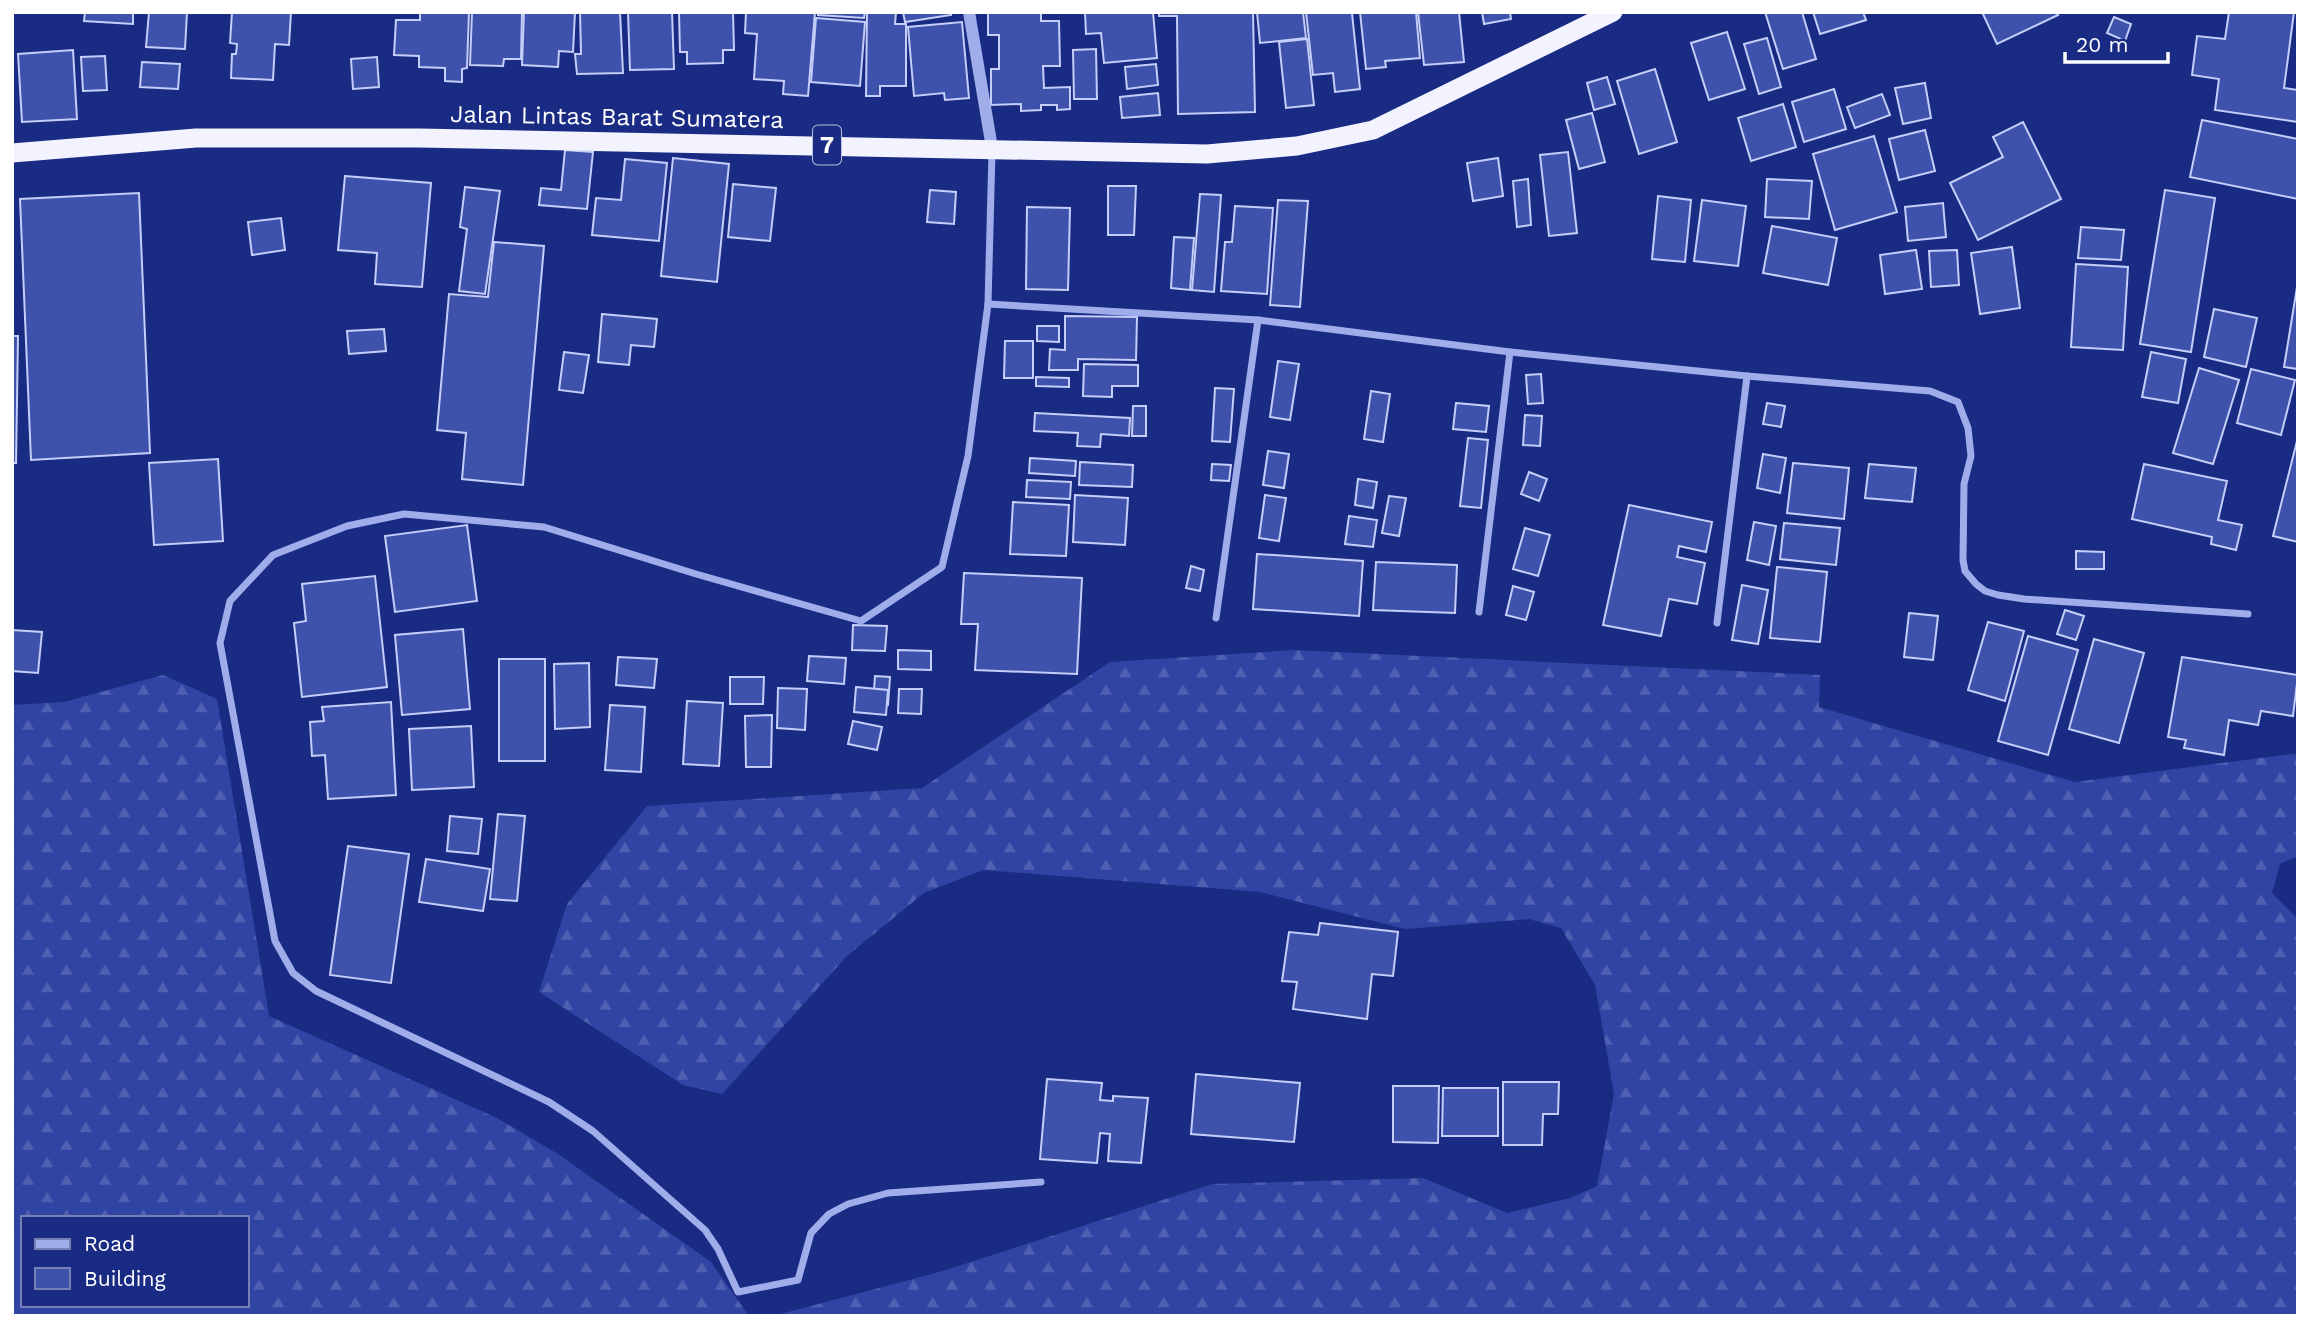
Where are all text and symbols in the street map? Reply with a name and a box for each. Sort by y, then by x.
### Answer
scale bar [2065,21,2168,65]
text: 20 m [2076,32,2128,57]
street label: Jalan Lintas Barat Sumatera [450,100,784,134]
road number: 7 [813,126,841,164]
legend [21,1216,248,1307]
text: Road [84,1231,135,1256]
text: Building [84,1266,166,1291]

